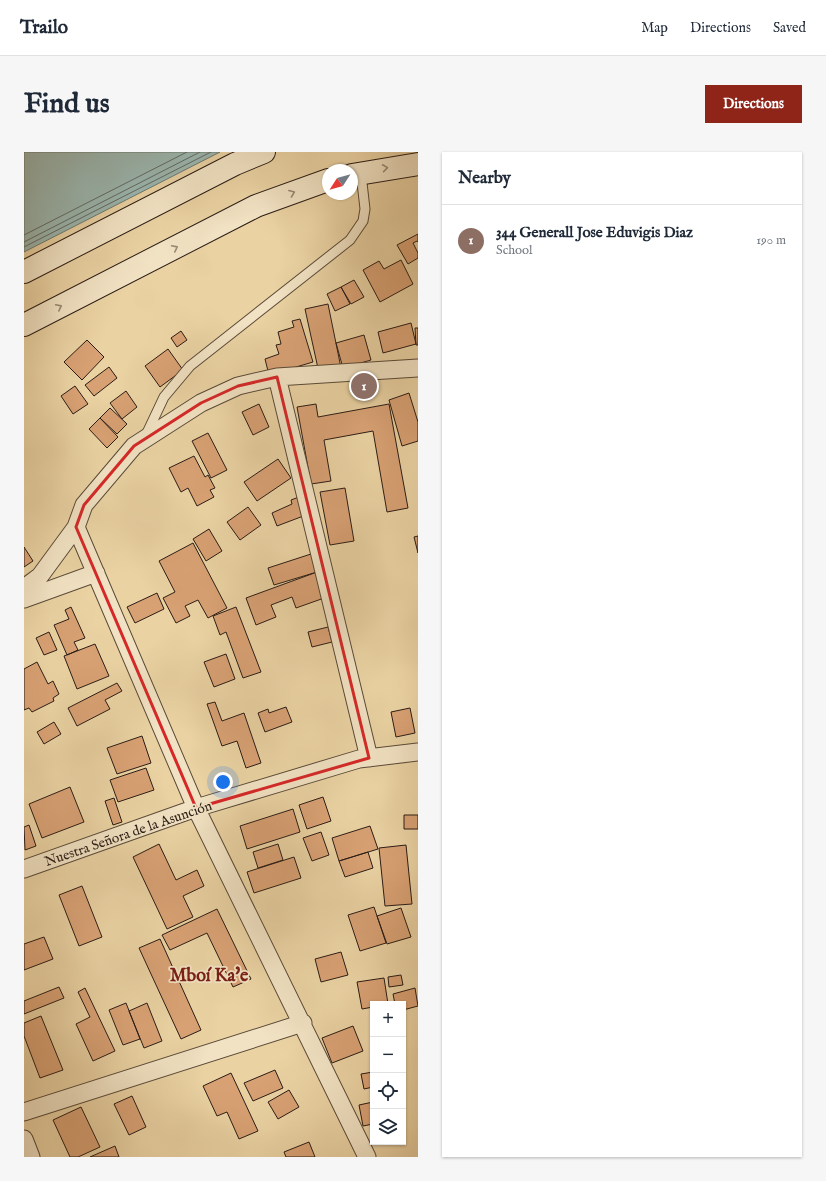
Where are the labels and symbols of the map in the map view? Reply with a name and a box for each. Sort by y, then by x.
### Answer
north arrow [322,164,358,200]
one-way arrow [382,164,388,173]
one-way arrow [288,189,295,197]
one-way arrow [170,245,178,253]
one-way arrow [54,304,62,312]
pin: 1 [351,371,377,401]
your location [213,772,233,792]
street label: Nuestra Señora de la Asunción [42,797,215,871]
district label: Mboí Ka'e [170,965,249,988]

